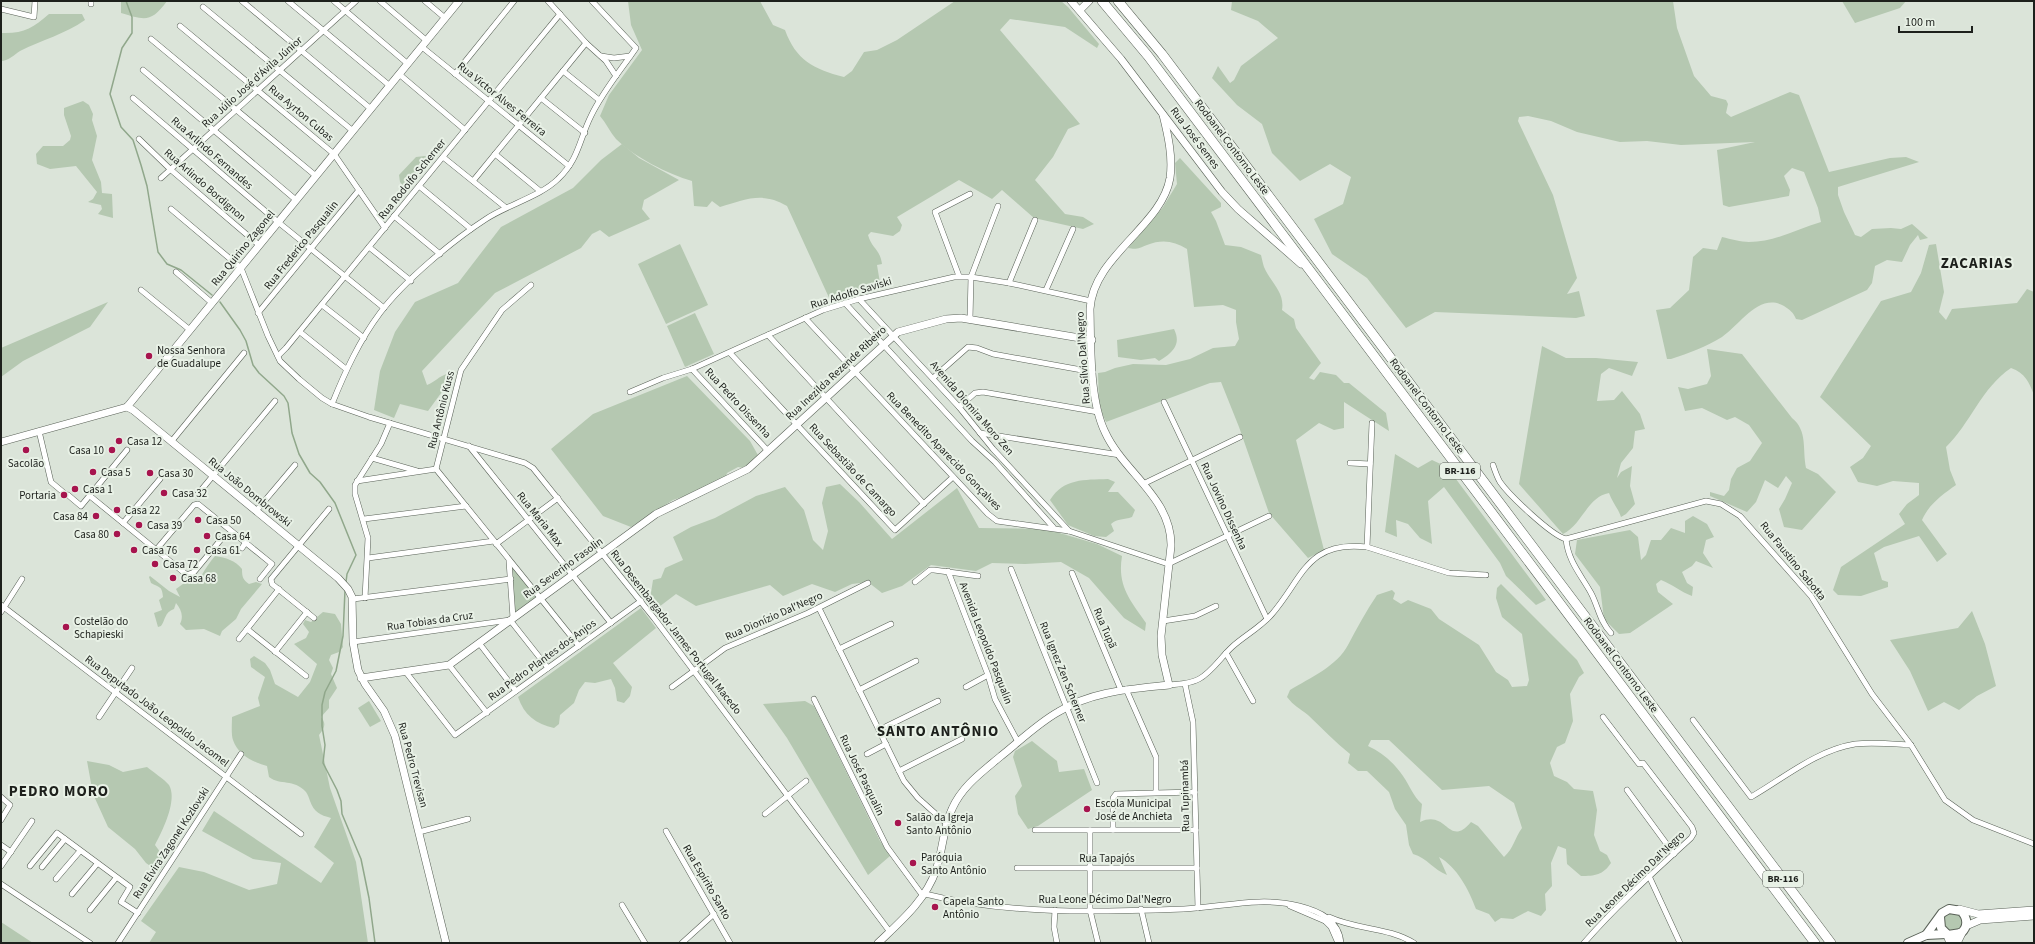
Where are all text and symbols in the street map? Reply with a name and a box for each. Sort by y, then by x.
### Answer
scale bar [1899,8,1972,34]
text: 100 m [1905,14,1935,31]
street label: Rua Júlio José d'Ávila Júnior [198,33,306,131]
street label: Rua Victor Alves Ferreira [454,58,550,140]
street label: Rua Ayrton Cubas [265,81,337,145]
street label: Rodoanel Contorno Leste [1191,96,1273,198]
street label: Rua José Semes [1167,104,1223,172]
street label: Rua Arlindo Fernandes [168,113,256,193]
street label: Rua Rodolfo Scherner [375,135,449,222]
street label: Rua Arlindo Bordignon [161,145,249,225]
street label: Rua Frederico Pasqualin [260,197,342,293]
street label: Rua Quirino Zagonel [208,207,278,289]
district label: ZACARIAS [1941,253,2013,274]
street label: Rua Adolfo Saviski [809,274,893,312]
street label: Rua Sílvio Dal'Negro [1072,311,1094,405]
street label: Rua Inezilda Rezende Ribeiro [782,322,890,424]
place label: Nossa Senhora de Guadalupe [157,343,225,371]
marker: Nossa Senhora de Guadalupe [144,351,154,361]
street label: Rodoanel Contorno Leste [1386,355,1468,457]
street label: Avenida Diomira Moro Zen [927,358,1017,458]
street label: Rua Pedro Dissenha [701,365,775,441]
street label: Rua Antônio Kuss [424,369,458,451]
street label: Rua Benedito Aparecido Gonçalves [883,388,1005,514]
street label: Rua Sebastião de Camargo [806,420,900,520]
place label: Casa 12 [127,434,162,449]
marker: Casa 12 [114,436,124,446]
place label: Casa 10 [69,443,104,458]
marker: Sacolão [21,445,31,455]
marker: Casa 10 [107,445,117,455]
street label: Rua João Dombrowski [205,454,295,530]
place label: Sacolão [8,456,44,471]
street label: Rua Jovino Dissenha [1197,460,1251,552]
road number: BR-116 [1440,463,1480,479]
place label: Casa 5 [101,465,131,480]
place label: Casa 30 [158,466,193,481]
marker: Casa 5 [88,467,98,477]
marker: Casa 30 [145,468,155,478]
place label: Casa 1 [83,482,113,497]
marker: Casa 1 [70,484,80,494]
place label: Casa 32 [172,486,207,501]
place label: Portaria [19,488,56,503]
marker: Casa 32 [159,488,169,498]
street label: Rua Maria Max [513,489,567,550]
marker: Portaria [59,490,69,500]
place label: Casa 22 [125,503,160,518]
marker: Casa 22 [112,505,122,515]
place label: Casa 84 [53,509,89,524]
marker: Casa 84 [91,511,101,521]
place label: Casa 50 [206,513,241,528]
marker: Casa 50 [193,515,203,525]
place label: Casa 39 [147,518,182,533]
street label: Rua Faustino Sabotta [1757,518,1829,604]
marker: Casa 39 [134,520,144,530]
place label: Casa 80 [74,527,109,542]
marker: Casa 80 [112,529,122,539]
place label: Casa 64 [215,529,251,544]
marker: Casa 64 [202,531,212,541]
street label: Rua Severino Fasolin [520,534,606,602]
place label: Casa 76 [142,543,178,558]
place label: Casa 61 [205,543,240,558]
marker: Casa 76 [129,545,139,555]
marker: Casa 61 [192,545,202,555]
street label: Rua Desembargador James Portugal Macedo [607,547,745,717]
place label: Casa 72 [163,557,198,572]
marker: Casa 72 [150,559,160,569]
place label: Casa 68 [181,571,217,586]
marker: Casa 68 [168,573,178,583]
street label: Avenida Leopoldo Pasqualin [956,580,1016,706]
street label: Rua Dionízio Dal'Negro [723,588,825,644]
street label: Rua Tupã [1090,605,1120,651]
street label: Rua Tobias da Cruz [386,607,474,634]
place label: Costelão do Schapieski [74,614,128,642]
street label: Rodoanel Contorno Leste [1580,614,1662,716]
street label: Rua Pedro Plantes dos Anjos [485,616,599,704]
street label: Rua Ignez Zen Scherner [1036,619,1090,725]
marker: Costelão do Schapieski [61,622,71,632]
street label: Rua Deputado João Leopoldo Jacomel [82,652,232,770]
street label: Rua Pedro Trevisan [394,721,432,809]
district label: SANTO ANTÔNIO [877,721,999,742]
street label: Rua José Pasqualin [836,732,888,818]
street label: Rua Tupinambá [1177,760,1193,832]
district label: PEDRO MORO [9,781,109,802]
street label: Rua Elvira Zagonel Kozlovski [129,784,213,902]
place label: Escola Municipal José de Anchieta [1095,796,1172,824]
marker: Escola Municipal José de Anchieta [1082,804,1092,814]
place label: Salão da Igreja Santo Antônio [906,810,974,838]
marker: Salão da Igreja Santo Antônio [893,818,903,828]
street label: Rua Leone Décimo Dal'Negro [1582,827,1688,931]
street label: Rua Espírito Santo [679,842,735,922]
place label: Paróquia Santo Antônio [921,850,986,878]
street label: Rua Tapajós [1079,851,1135,866]
marker: Paróquia Santo Antônio [908,858,918,868]
road number: BR-116 [1763,871,1803,887]
street label: Rua Leone Décimo Dal'Negro [1038,892,1172,907]
place label: Capela Santo Antônio [943,894,1004,922]
marker: Capela Santo Antônio [930,902,940,912]

